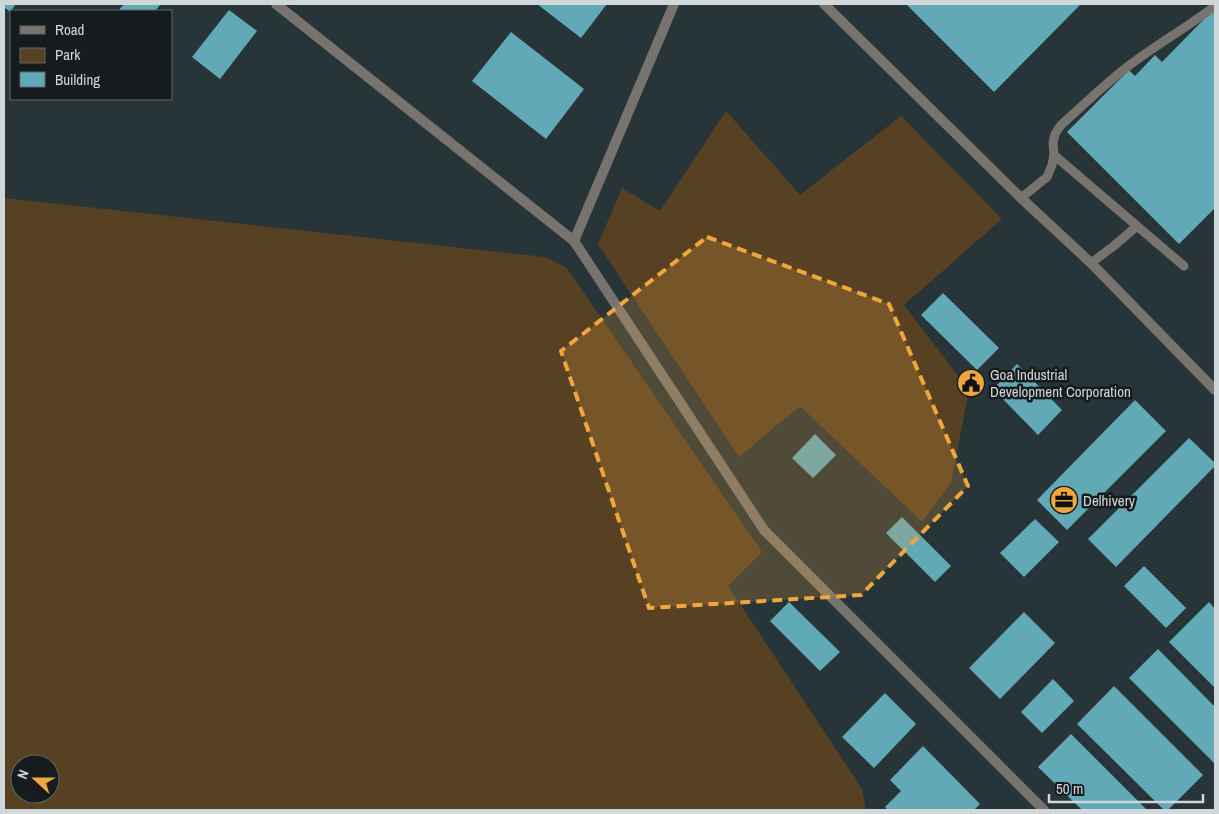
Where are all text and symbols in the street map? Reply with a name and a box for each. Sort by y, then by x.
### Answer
legend [10,10,172,100]
text: Road [55,19,84,40]
text: Park [55,44,81,65]
text: Building [55,69,100,90]
place label: Goa Industrial Development Corporation [990,364,1131,402]
public building icon: Goa Industrial Development Corporation [956,368,986,398]
office icon: Delhivery [1049,485,1079,515]
place label: Delhivery [1083,490,1136,511]
north arrow [10,754,60,804]
text: N [13,767,33,781]
scale bar [1049,772,1203,804]
text: 50 m [1056,778,1083,799]

